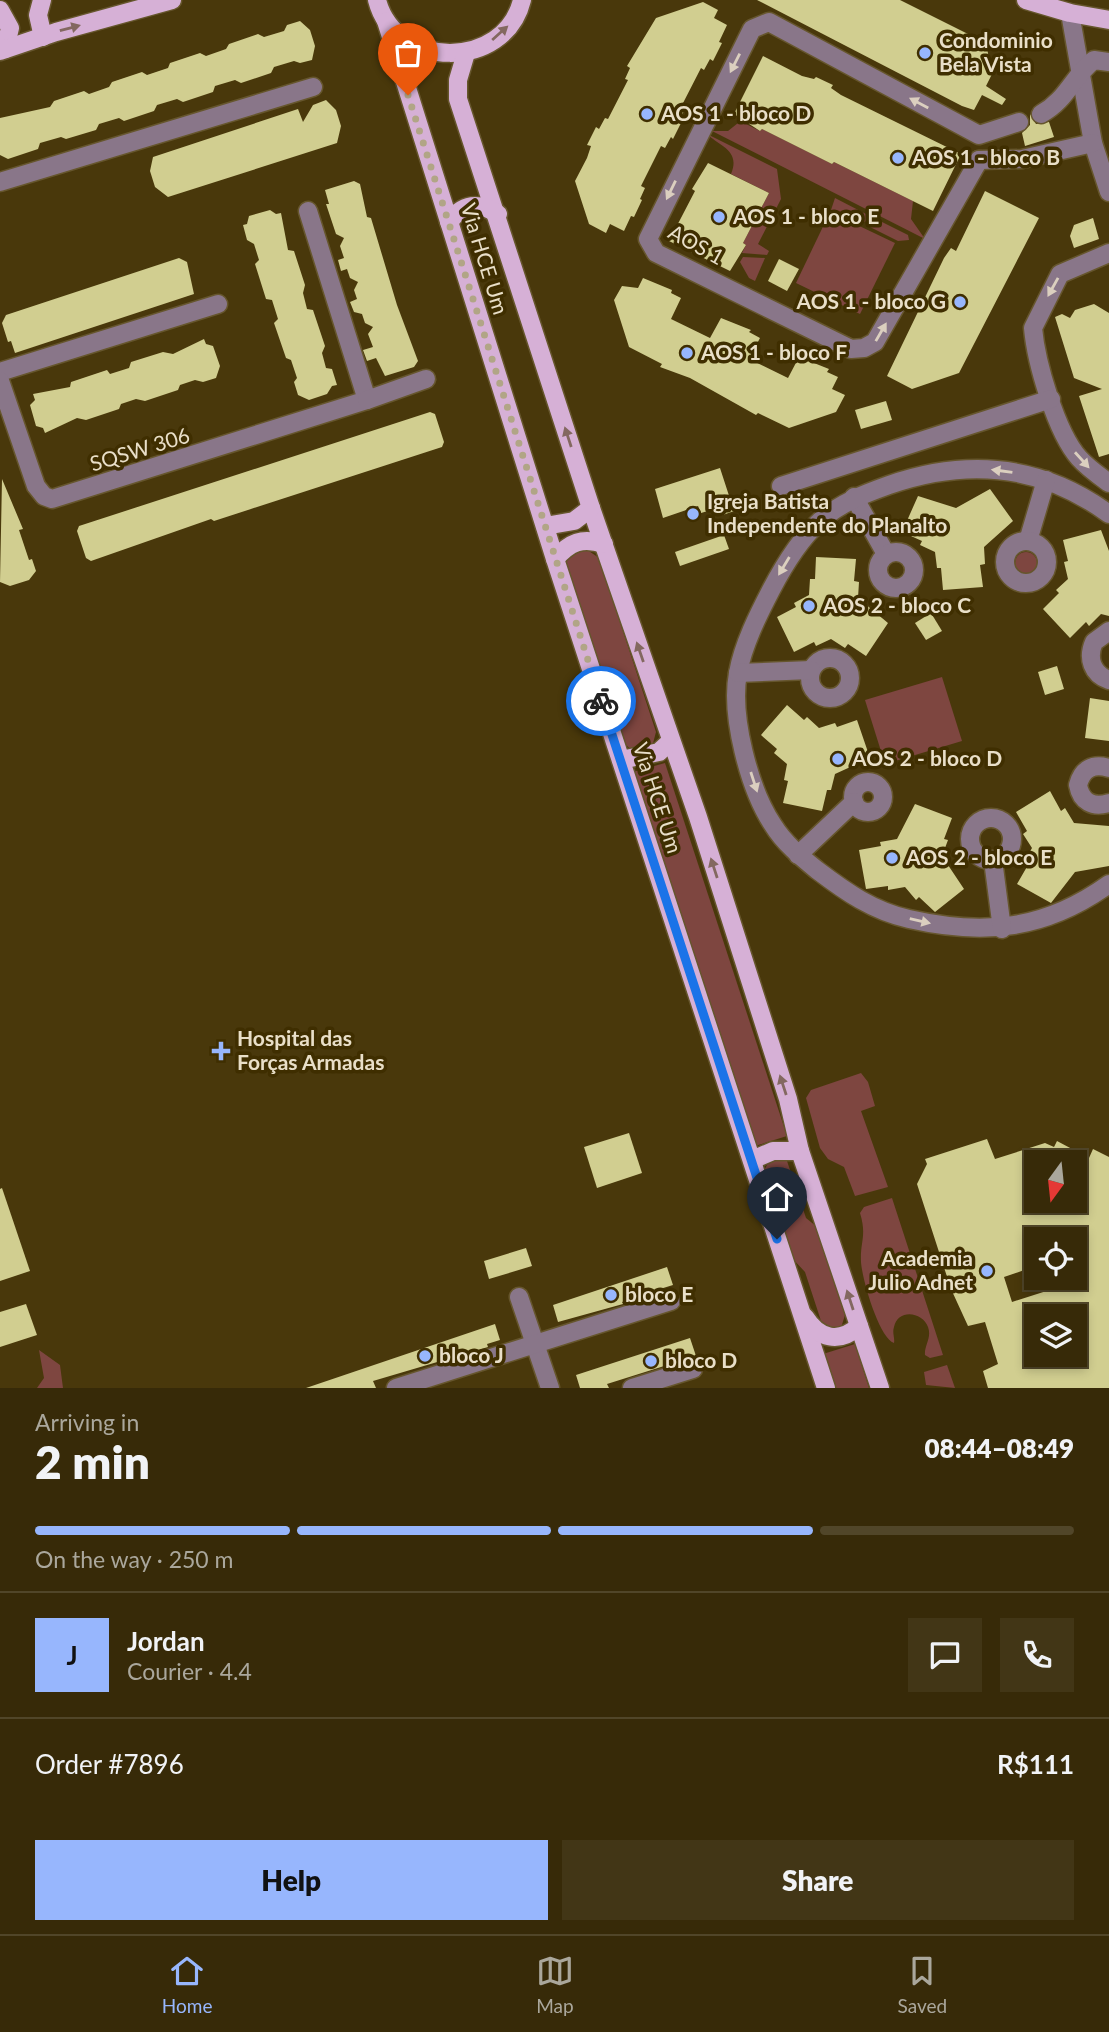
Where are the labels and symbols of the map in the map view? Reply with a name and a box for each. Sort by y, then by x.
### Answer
one-way arrow [59,22,81,33]
pin [378,23,438,95]
one-way arrow [491,25,509,41]
place label: Condominio Bela Vista [939,27,1053,76]
marker: Condominio Bela Vista [917,45,933,61]
one-way arrow [729,54,741,74]
one-way arrow [908,97,928,109]
place label: AOS 1 - bloco D [660,100,811,125]
marker: AOS 1 - bloco D [639,106,655,122]
place label: AOS 1 - bloco B [911,144,1060,169]
marker: AOS 1 - bloco B [890,150,906,166]
one-way arrow [666,180,677,200]
street label: Via HCE Um [457,200,514,317]
place label: AOS 1 - bloco E [732,203,879,228]
marker: AOS 1 - bloco E [711,209,727,225]
street label: AOS 1 [665,218,729,269]
one-way arrow [1047,277,1059,297]
place label: AOS 1 - bloco G [796,288,946,313]
marker: AOS 1 - bloco G [952,294,968,310]
one-way arrow [874,322,887,341]
place label: AOS 1 - bloco F [700,339,847,364]
marker: AOS 1 - bloco F [679,345,695,361]
street label: SQSW 306 [87,422,192,476]
one-way arrow [563,426,573,447]
one-way arrow [1074,451,1090,469]
one-way arrow [991,465,1013,476]
place label: Igreja Batista Independente do Planalto [707,488,947,537]
marker: Igreja Batista Independente do Planalto [685,506,701,522]
one-way arrow [778,557,790,576]
place label: AOS 2 - bloco C [822,592,971,617]
marker: AOS 2 - bloco C [801,598,817,614]
one-way arrow [634,642,645,663]
courier [566,666,636,736]
street label: Via HCE Um [629,739,688,856]
place label: AOS 2 - bloco D [851,745,1002,770]
marker: AOS 2 - bloco D [830,751,846,767]
one-way arrow [749,771,760,792]
place label: AOS 2 - bloco E [905,844,1052,869]
marker: AOS 2 - bloco E [884,850,900,866]
one-way arrow [708,857,719,878]
one-way arrow [909,916,931,927]
place label: Hospital das Forças Armadas [237,1025,384,1074]
marker: Hospital das Forças Armadas [211,1041,231,1061]
one-way arrow [777,1074,788,1095]
north arrow [1024,1150,1087,1213]
pin [747,1167,807,1239]
place label: Academia Julio Adnet [868,1245,973,1294]
marker: Academia Julio Adnet [979,1263,995,1279]
place label: bloco E [625,1281,693,1306]
marker: bloco E [603,1287,619,1303]
one-way arrow [844,1289,855,1310]
place label: bloco J [439,1342,504,1367]
place label: bloco D [665,1347,737,1372]
marker: bloco J [417,1348,433,1364]
marker: bloco D [643,1353,659,1369]

